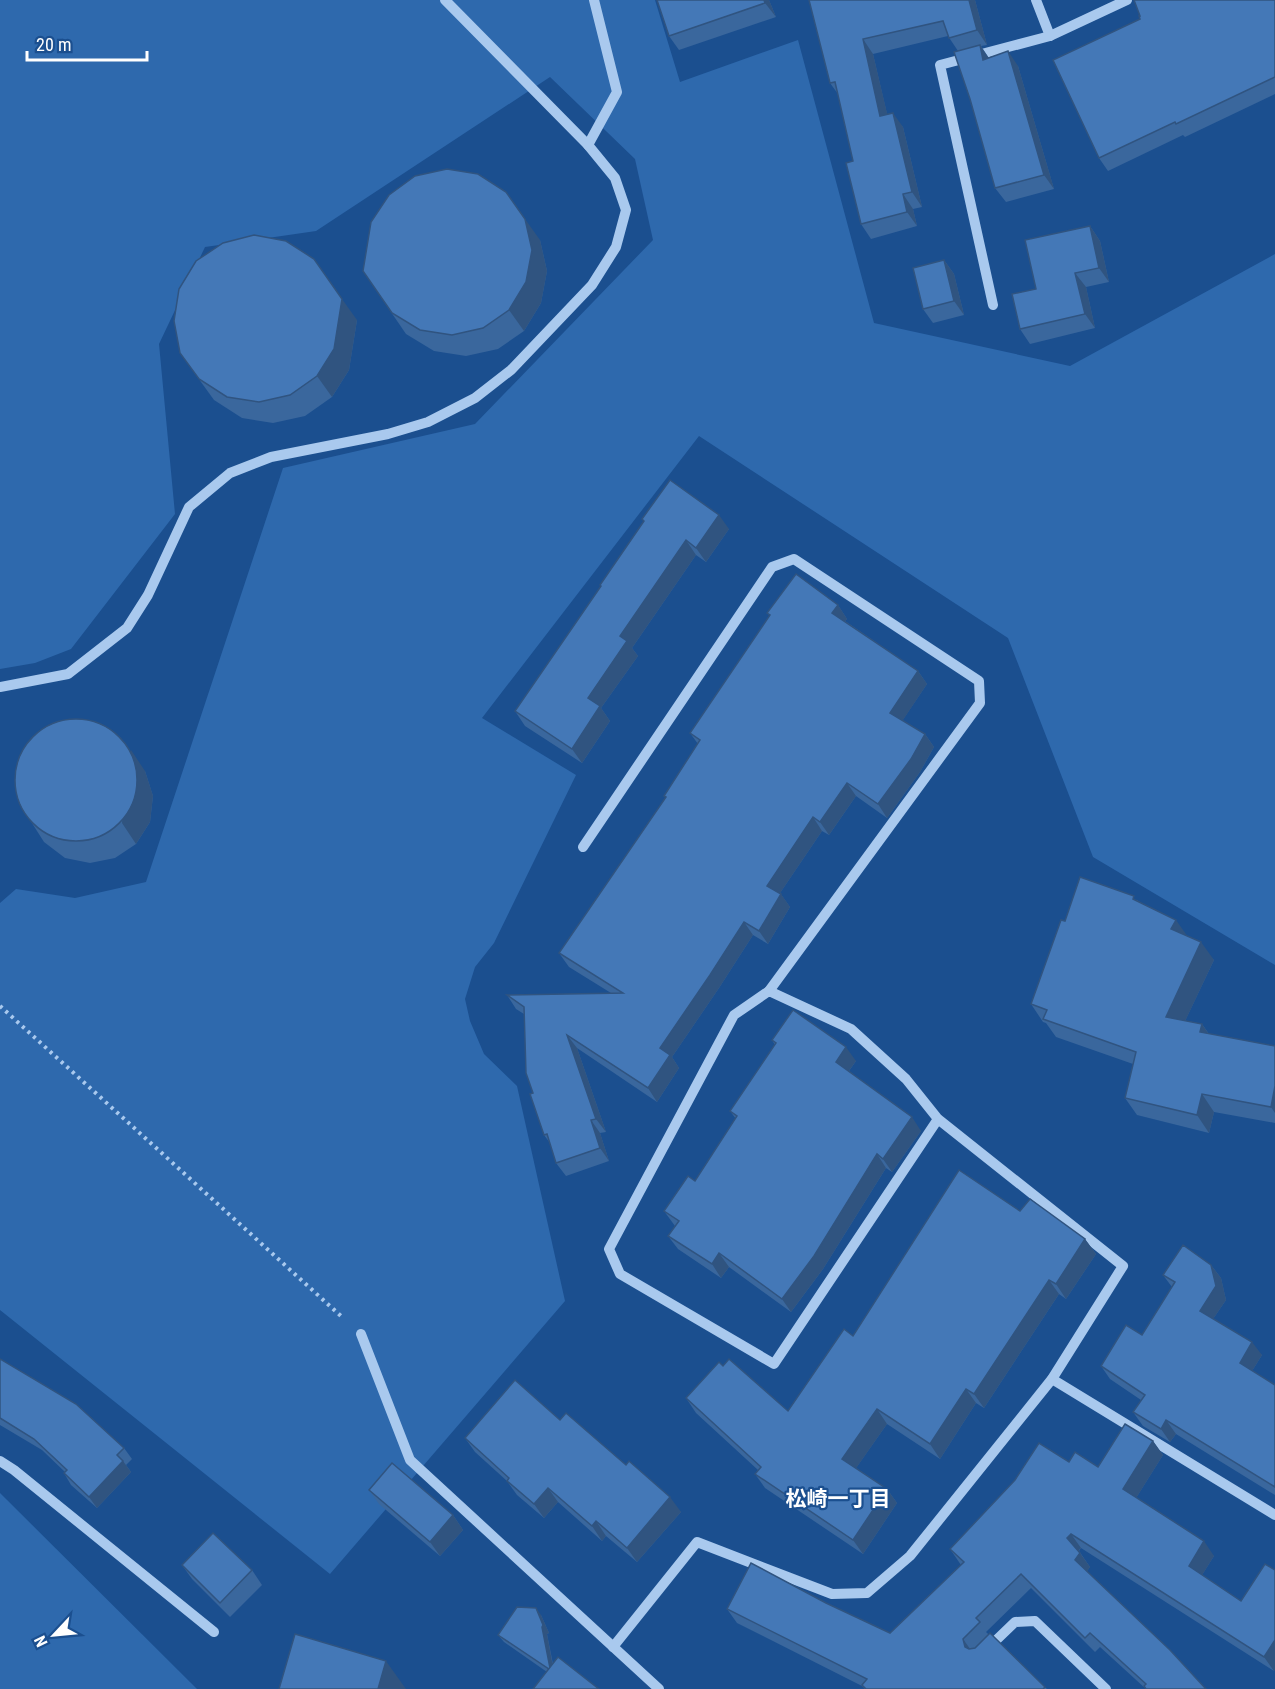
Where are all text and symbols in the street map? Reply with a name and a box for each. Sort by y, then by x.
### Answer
scale bar [27,24,147,62]
text: 20 m [36,34,71,55]
district label: 松崎一丁目 [786,1487,891,1511]
north arrow [24,1605,84,1665]
text: N [30,1633,52,1650]

